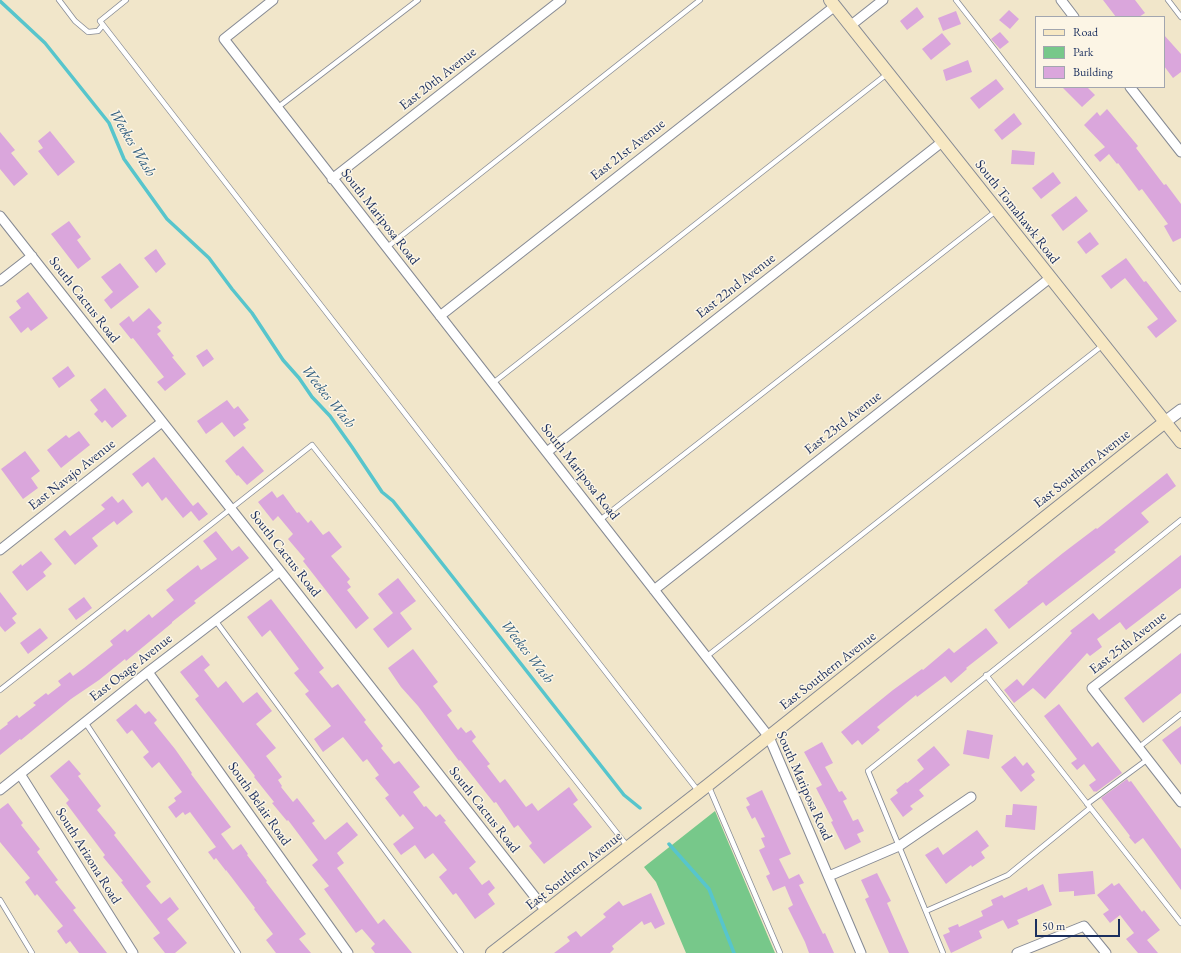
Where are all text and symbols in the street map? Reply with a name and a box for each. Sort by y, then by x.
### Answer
legend [1035,16,1165,88]
text: Road [1073,24,1098,40]
street label: East 20th Avenue [396,44,480,114]
text: Park [1073,44,1093,60]
text: Building [1073,64,1113,80]
water label: Weekes Wash [105,106,159,180]
street label: East 21st Avenue [587,116,669,184]
street label: South Tomahawk Road [971,157,1063,267]
street label: South Mariposa Road [337,165,423,269]
street label: East 22nd Avenue [693,250,779,322]
street label: South Cactus Road [45,254,123,346]
water label: Weekes Wash [297,362,359,432]
street label: East 23rd Avenue [801,388,885,458]
street label: South Mariposa Road [537,420,623,524]
street label: East Southern Avenue [1030,426,1134,512]
street label: East Navajo Avenue [25,436,119,514]
street label: South Cactus Road [246,508,324,600]
street label: East 25th Avenue [1086,608,1170,678]
water label: Weekes Wash [497,617,557,687]
street label: East Southern Avenue [776,628,880,714]
street label: East Osage Avenue [86,631,176,705]
street label: South Mariposa Road [772,729,836,843]
street label: South Belair Road [224,759,294,849]
street label: South Cactus Road [445,764,523,856]
street label: South Arizona Road [52,805,124,907]
street label: East Southern Avenue [522,828,626,914]
scale bar [1037,911,1122,937]
text: 50 m [1042,918,1065,934]

